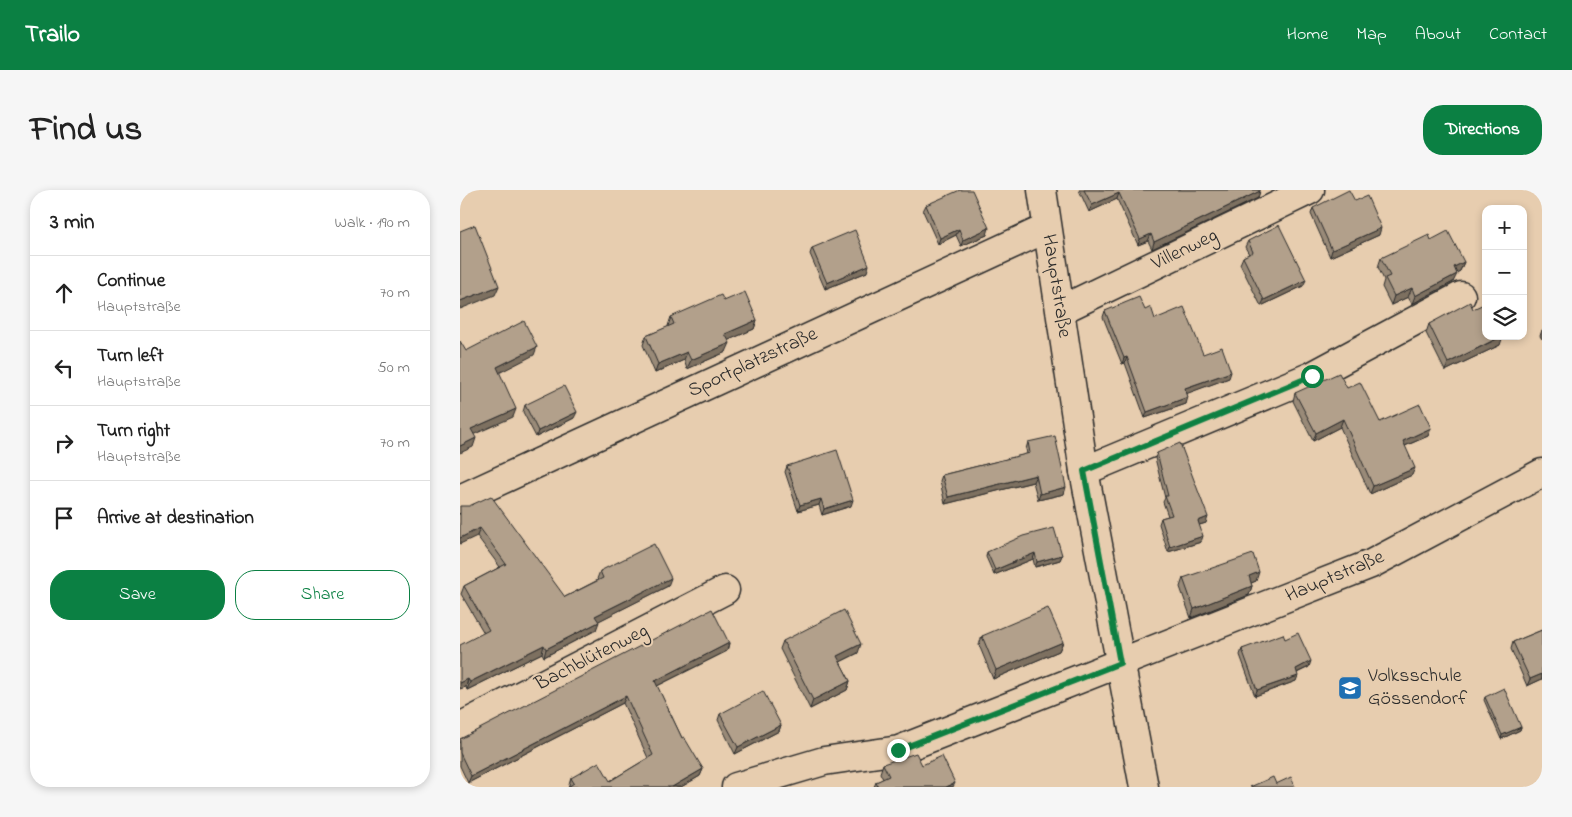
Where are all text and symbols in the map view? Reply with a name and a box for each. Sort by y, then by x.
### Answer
text: Trailo [25,18,80,53]
text: Home [1287,22,1328,48]
text: Map [1356,22,1387,48]
text: About [1415,22,1461,48]
text: Contact [1489,22,1547,48]
text: Find us [30,105,142,156]
button: Directions [1423,105,1542,155]
map controls [1482,205,1527,340]
button: + [1482,205,1527,250]
text: 3 min [50,208,94,238]
text: Walk · 190 m [335,211,410,235]
street label: Villenweg [1146,221,1224,280]
street label: Hauptstraße [1033,232,1079,340]
button: − [1482,250,1527,295]
text: Continue [97,268,165,295]
icon: ahead [50,279,78,307]
text: 70 m [380,281,410,305]
text: Hauptstraße [97,295,181,319]
button: layers [1482,295,1527,340]
street label: Sportplatzstraße [683,320,823,406]
text: Turn left [97,343,164,370]
icon: left [50,354,78,382]
text: 50 m [378,356,410,380]
route start [1301,365,1324,388]
text: Hauptstraße [97,370,181,394]
text: Turn right [97,418,170,445]
icon: right [50,429,78,457]
text: 70 m [380,431,410,455]
text: Hauptstraße [97,445,181,469]
icon: arrive [50,504,78,532]
text: Arrive at destination [97,505,254,532]
street label: Hauptstraße [1281,543,1389,611]
button: Save [50,570,225,620]
button: Share [235,570,410,620]
street label: Bachblütenweg [529,617,654,700]
place label: Volksschule Gössendorf [1367,662,1468,714]
school or university icon: Volksschule Gössendorf [1337,675,1363,701]
route end [887,739,910,762]

